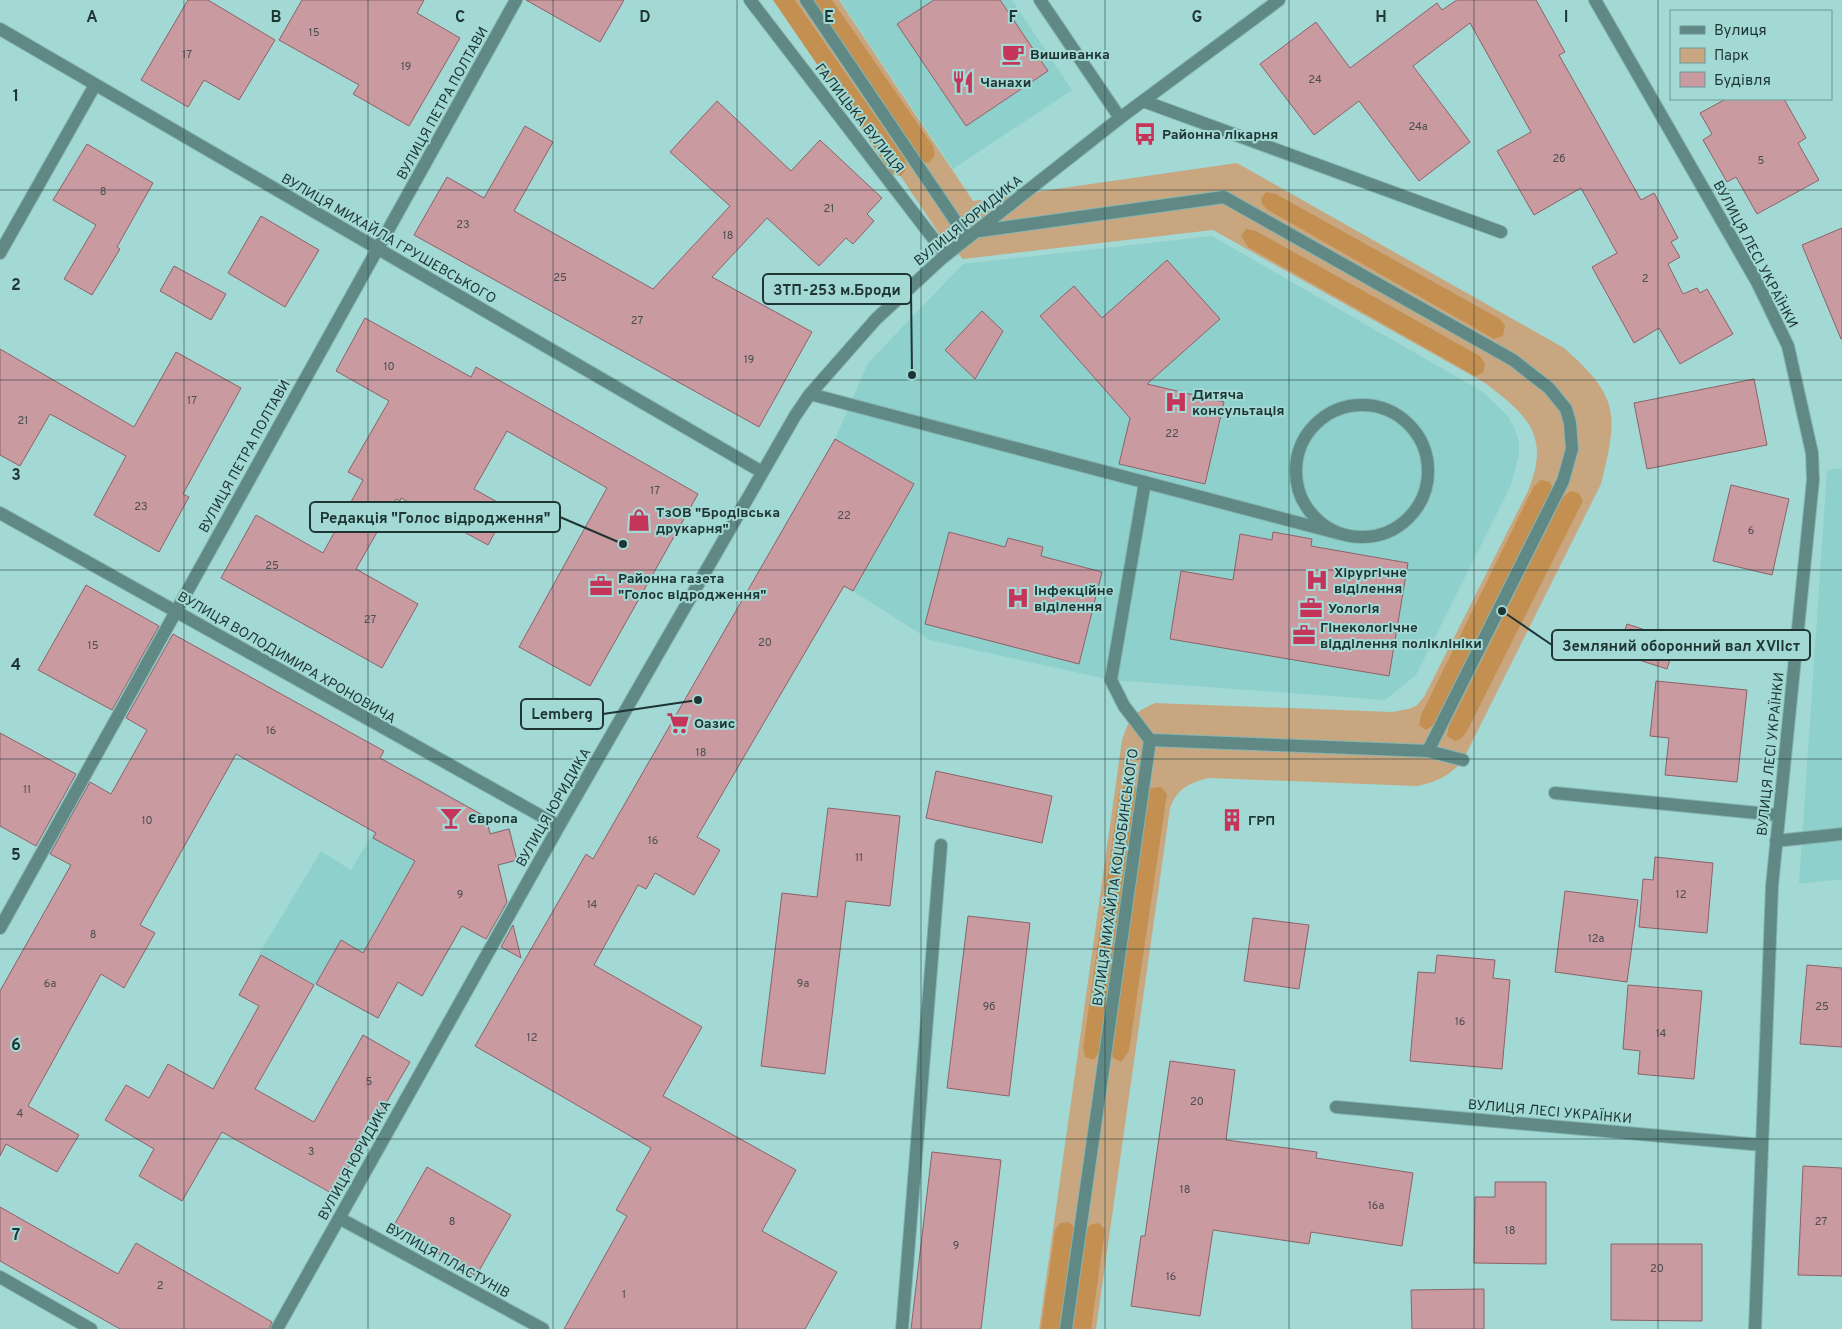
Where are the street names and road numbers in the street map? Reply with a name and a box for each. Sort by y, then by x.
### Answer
street label: ВУЛИЦЯ ПЕТРА ПОЛТАВИ [394,24,493,183]
street label: ГАЛИЦЬКА ВУЛИЦЯ [811,61,907,177]
street label: ВУЛИЦЯ МИХАЙЛА ГРУШЕВСЬКОГО [278,170,499,308]
street label: ВУЛИЦЯ ЮРИДИКА [911,172,1027,270]
street label: ВУЛИЦЯ ЛЕСІ УКРАЇНКИ [1709,178,1802,331]
street label: ВУЛИЦЯ ПЕТРА ПОЛТАВИ [196,377,295,536]
street label: ВУЛИЦЯ ВОЛОДИМИРА ХРОНОВИЧА [174,589,398,728]
street label: ВУЛИЦЯ ЛЕСІ УКРАЇНКИ [1753,671,1789,837]
street label: ВУЛИЦЯ ЮРИДИКА [513,745,595,870]
street label: ВУЛИЦЯ МИХАЙЛА КОЦЮБИНСЬКОГО [1089,747,1143,1007]
street label: ВУЛИЦЯ ЛЕСІ УКРАЇНКИ [1467,1096,1633,1128]
street label: ВУЛИЦЯ ЮРИДИКА [315,1098,395,1224]
street label: ВУЛИЦЯ ПЛАСТУНІВ [382,1220,512,1302]

